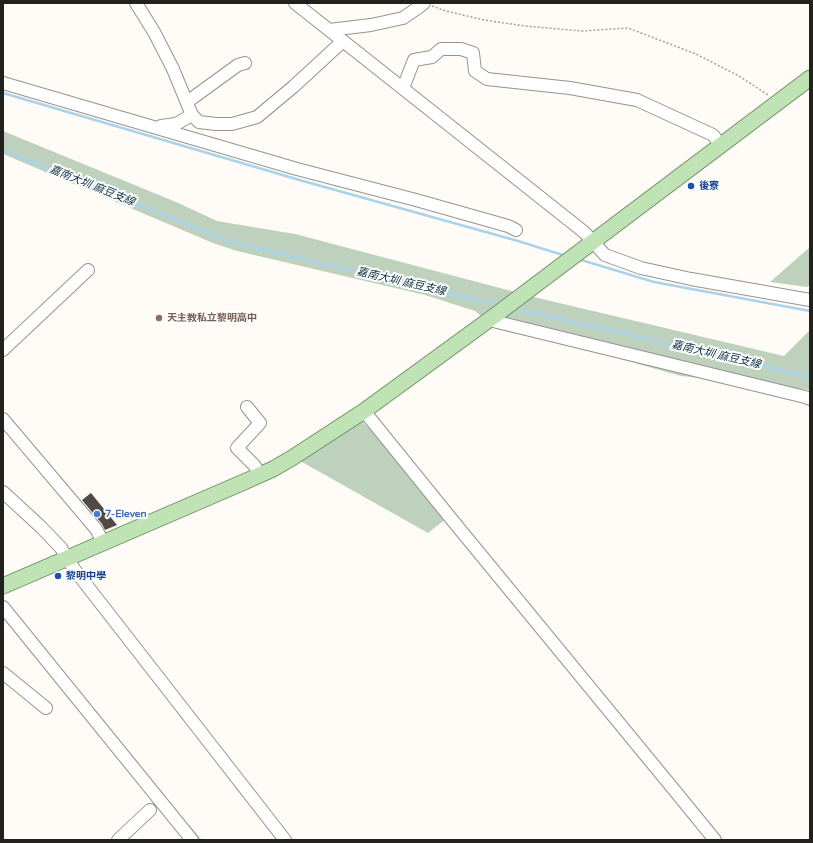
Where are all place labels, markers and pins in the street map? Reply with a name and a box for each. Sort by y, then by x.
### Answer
place label: 後寮 [699,180,719,192]
marker: 後寮 [686,181,696,191]
place label: 天主教私立黎明高中 [167,312,257,324]
marker: 天主教私立黎明高中 [154,313,164,323]
place label: 7-Eleven [105,508,147,520]
marker: 7-Eleven [92,509,102,519]
place label: 黎明中學 [66,570,106,582]
marker: 黎明中學 [53,571,63,581]

